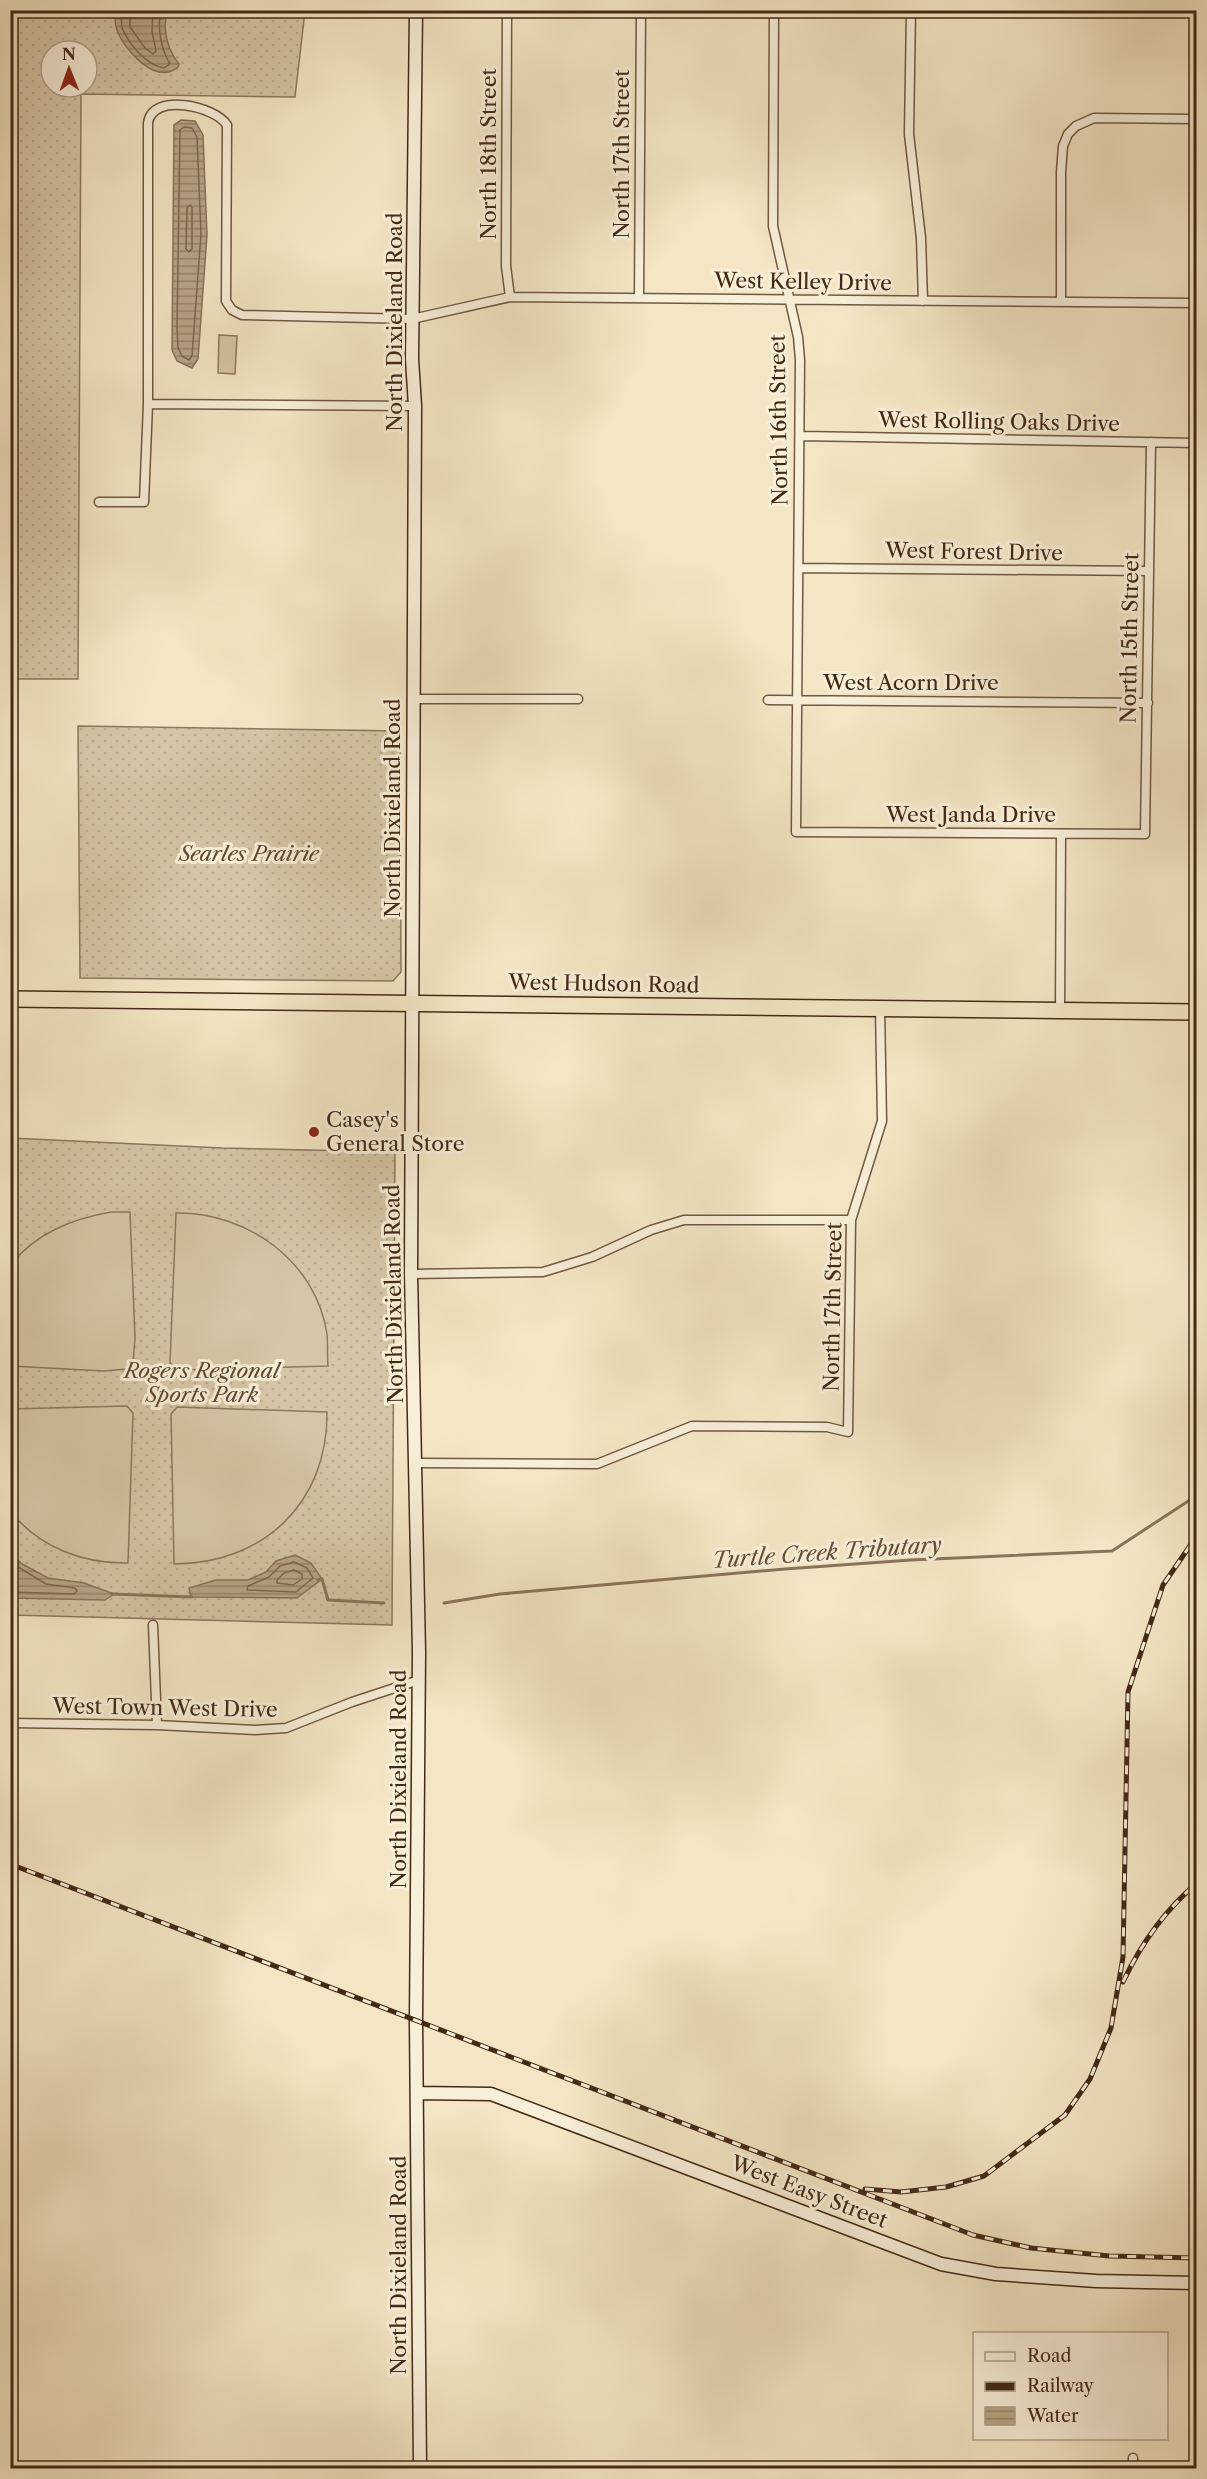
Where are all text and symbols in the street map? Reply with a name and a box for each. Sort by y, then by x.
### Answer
north arrow [39,39,99,99]
text: N [62,44,76,64]
street label: North 18th Street [476,68,501,240]
street label: North 17th Street [609,69,634,239]
street label: North Dixieland Road [382,212,407,432]
street label: West Kelley Drive [713,267,892,296]
street label: North 16th Street [764,333,792,506]
street label: West Rolling Oaks Drive [877,407,1120,436]
street label: West Forest Drive [884,537,1063,566]
street label: North 15th Street [1116,552,1143,724]
street label: West Acorn Drive [822,670,999,695]
street label: North Dixieland Road [380,698,405,918]
street label: West Janda Drive [885,802,1056,827]
park label: Searles Prairie [177,841,320,866]
street label: West Hudson Road [507,969,700,998]
place label: Casey's General Store [326,1107,464,1156]
marker: Casey's General Store [307,1125,321,1139]
street label: North Dixieland Road [379,1184,408,1404]
street label: North 17th Street [819,1221,846,1392]
park label: Rogers Regional Sports Park [122,1358,282,1407]
water label: Turtle Creek Tributary [711,1531,943,1574]
street label: North Dixieland Road [386,1669,411,1889]
street label: West Town West Drive [51,1693,278,1722]
street label: West Easy Street [726,2150,892,2233]
street label: North Dixieland Road [386,2155,411,2375]
legend [973,2332,1168,2440]
text: Road [1027,2345,1072,2367]
text: Railway [1027,2375,1095,2397]
text: Water [1026,2405,1079,2427]

